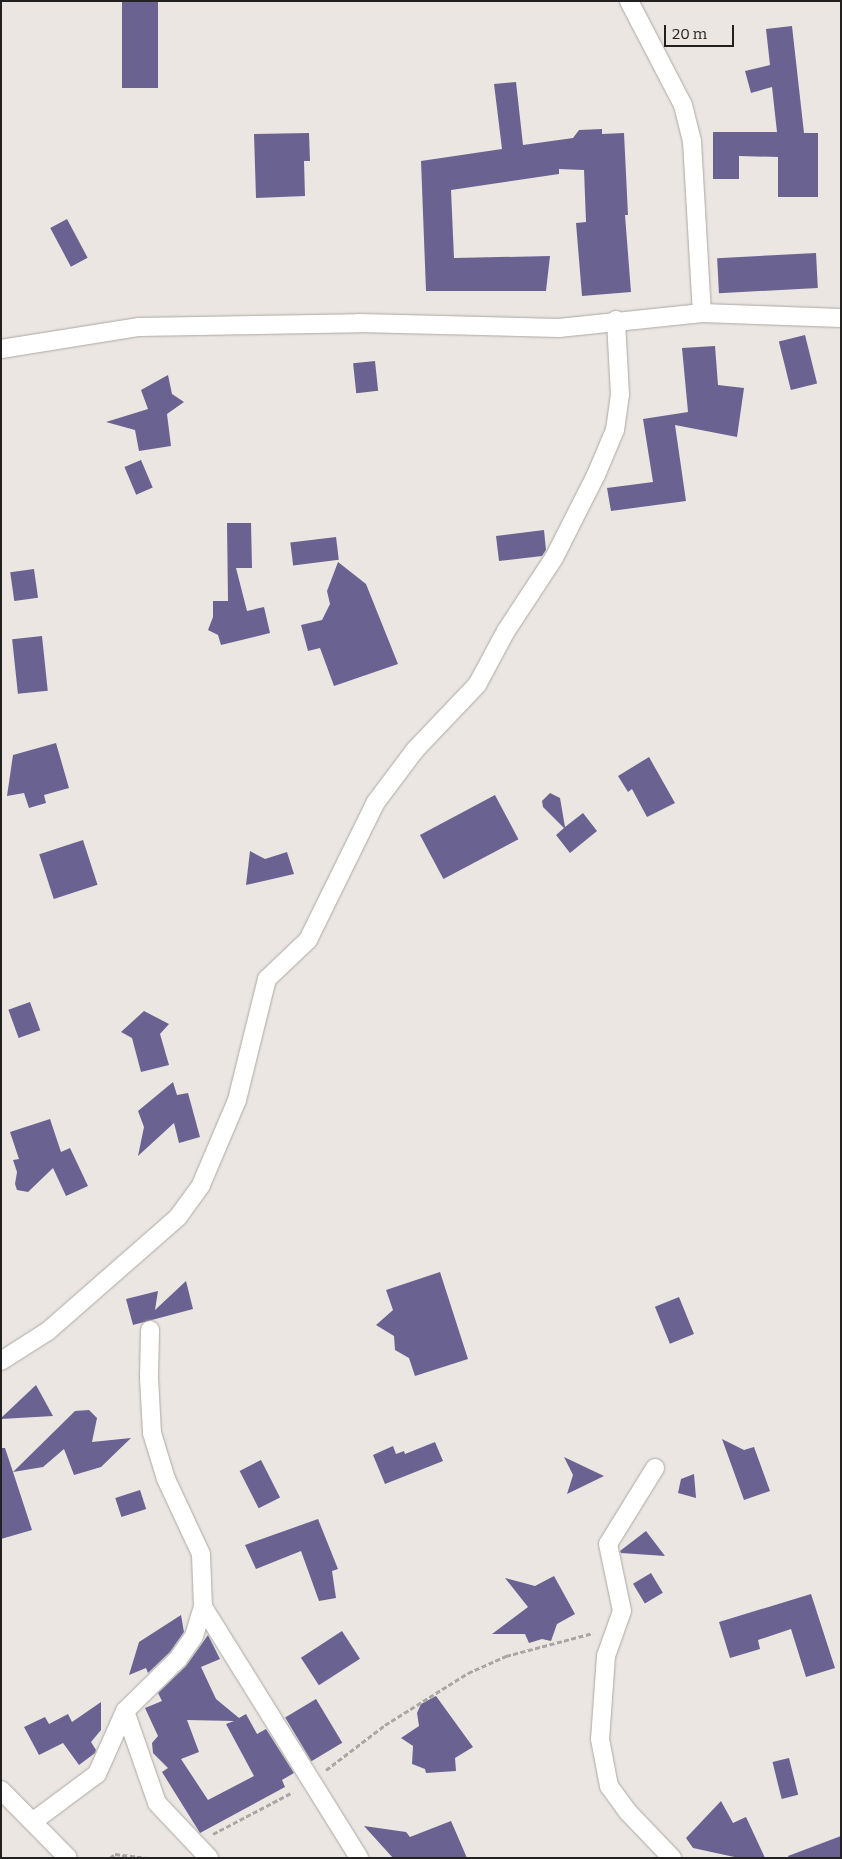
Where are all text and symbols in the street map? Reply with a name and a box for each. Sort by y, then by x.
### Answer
scale bar [667,15,737,47]
text: 20 m [672,25,707,43]

